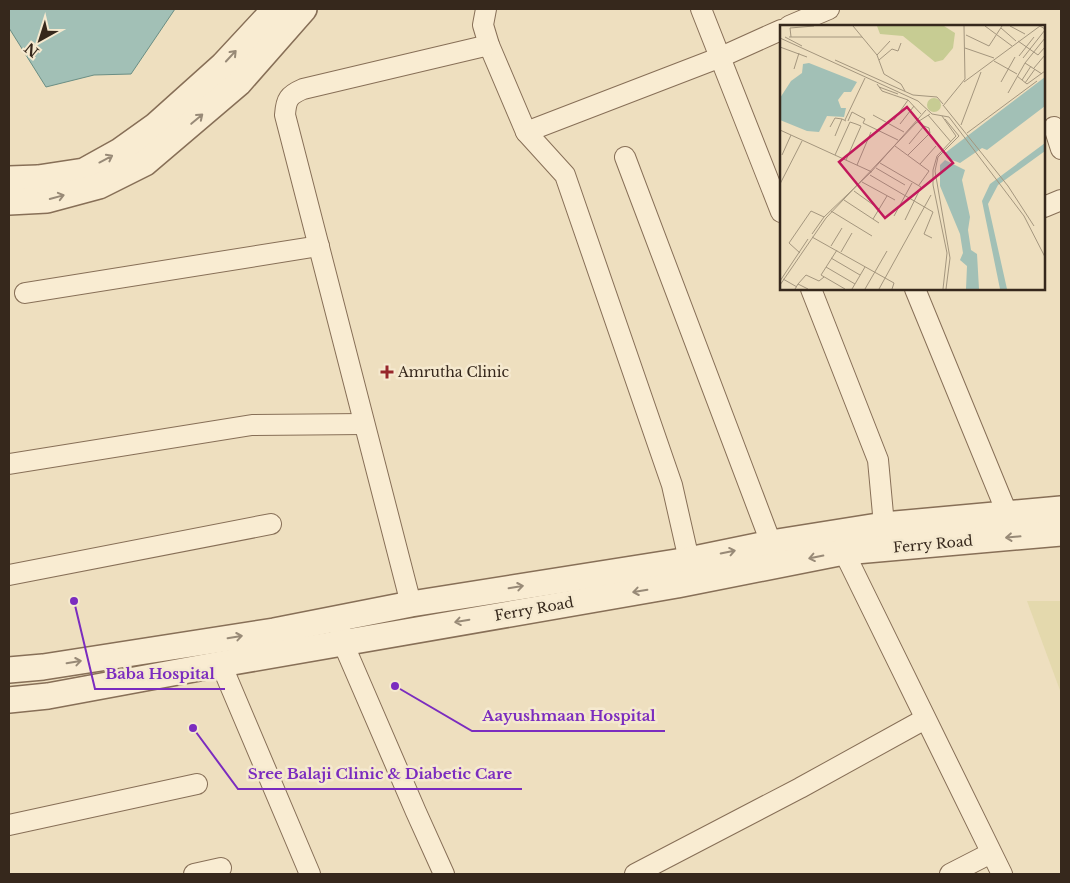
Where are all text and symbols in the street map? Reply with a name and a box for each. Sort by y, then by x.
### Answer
north arrow [15,15,65,65]
inset map [780,25,1045,290]
text: N [21,39,43,61]
one-way arrow [225,50,237,62]
one-way arrow [190,113,203,125]
one-way arrow [99,154,114,164]
one-way arrow [49,192,65,201]
place label: Amrutha Clinic [397,363,509,381]
marker: Amrutha Clinic [380,365,394,379]
street label: Ferry Road [892,532,974,556]
one-way arrow [1005,532,1021,542]
one-way arrow [719,547,735,556]
one-way arrow [809,553,825,563]
one-way arrow [507,582,523,592]
one-way arrow [632,587,648,597]
street label: Ferry Road [493,593,575,625]
one-way arrow [455,617,471,627]
one-way arrow [227,631,243,641]
one-way arrow [66,656,82,666]
callout: Baba Hospital [95,659,225,689]
text: Baba Hospital [105,664,215,683]
callout: Aayushmaan Hospital [472,701,665,731]
text: Aayushmaan Hospital [481,706,656,725]
callout: Sree Balaji Clinic & Diabetic Care [238,759,522,789]
text: Sree Balaji Clinic & Diabetic Care [248,764,512,783]

